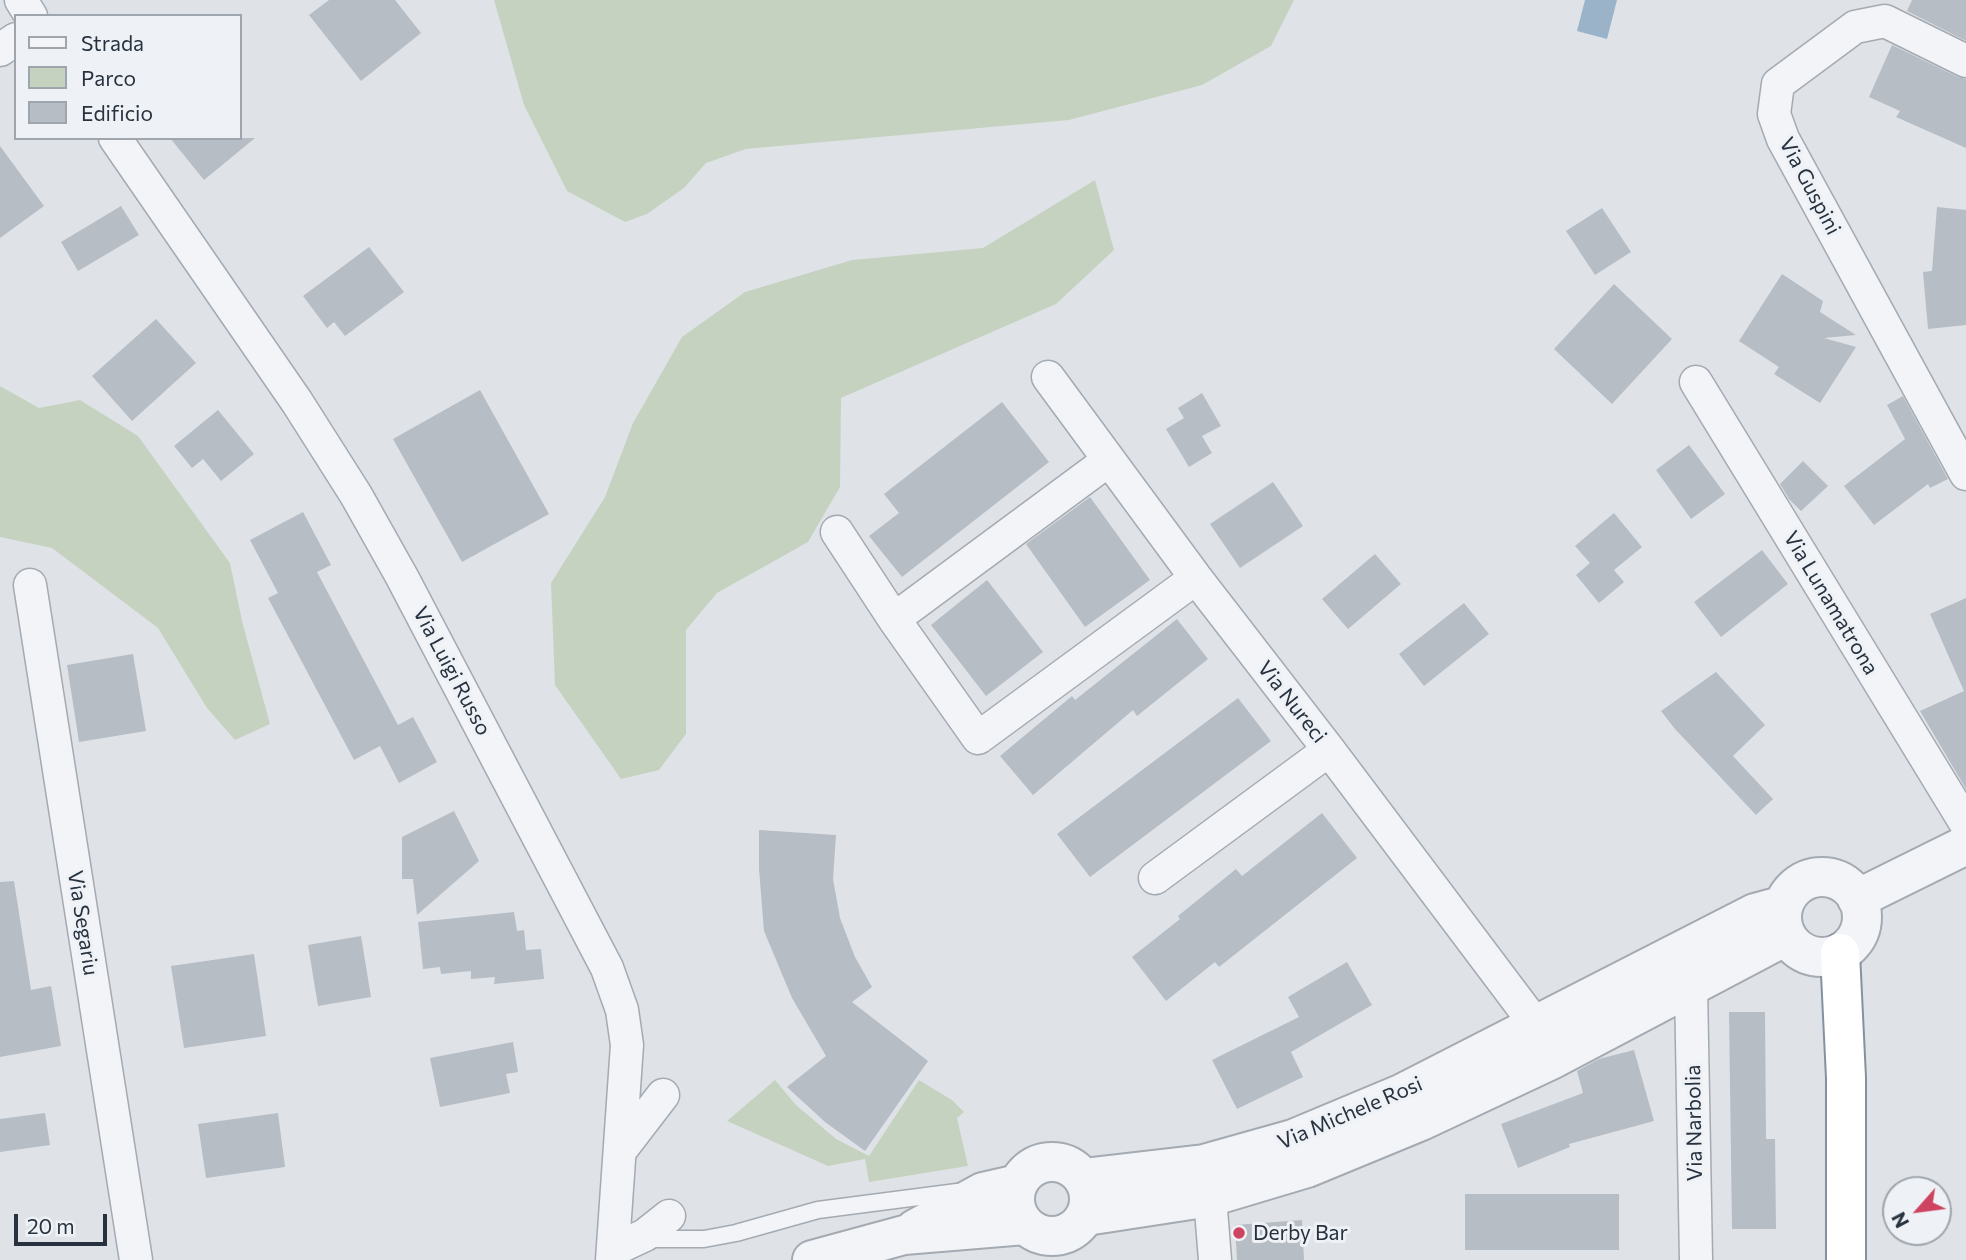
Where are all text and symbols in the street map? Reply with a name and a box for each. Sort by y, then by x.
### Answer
legend [14,14,242,140]
text: Strada [81,30,144,55]
text: Parco [81,65,136,90]
text: Edificio [81,100,153,125]
street label: Via Guspini [1774,133,1846,239]
street label: Via Lunamatrona [1778,527,1884,679]
street label: Via Luigi Russo [408,602,496,740]
street label: Via Nureci [1252,656,1332,748]
street label: Via Segariu [62,869,104,977]
street label: Via Narbolia [1680,1064,1708,1182]
street label: Via Michele Rosi [1274,1071,1426,1155]
north arrow [1882,1176,1952,1246]
scale bar [18,1200,110,1244]
text: N [1886,1208,1913,1232]
text: 20 m [27,1213,75,1238]
place label: Derby Bar [1253,1220,1348,1246]
marker: Derby Bar [1231,1225,1247,1241]

